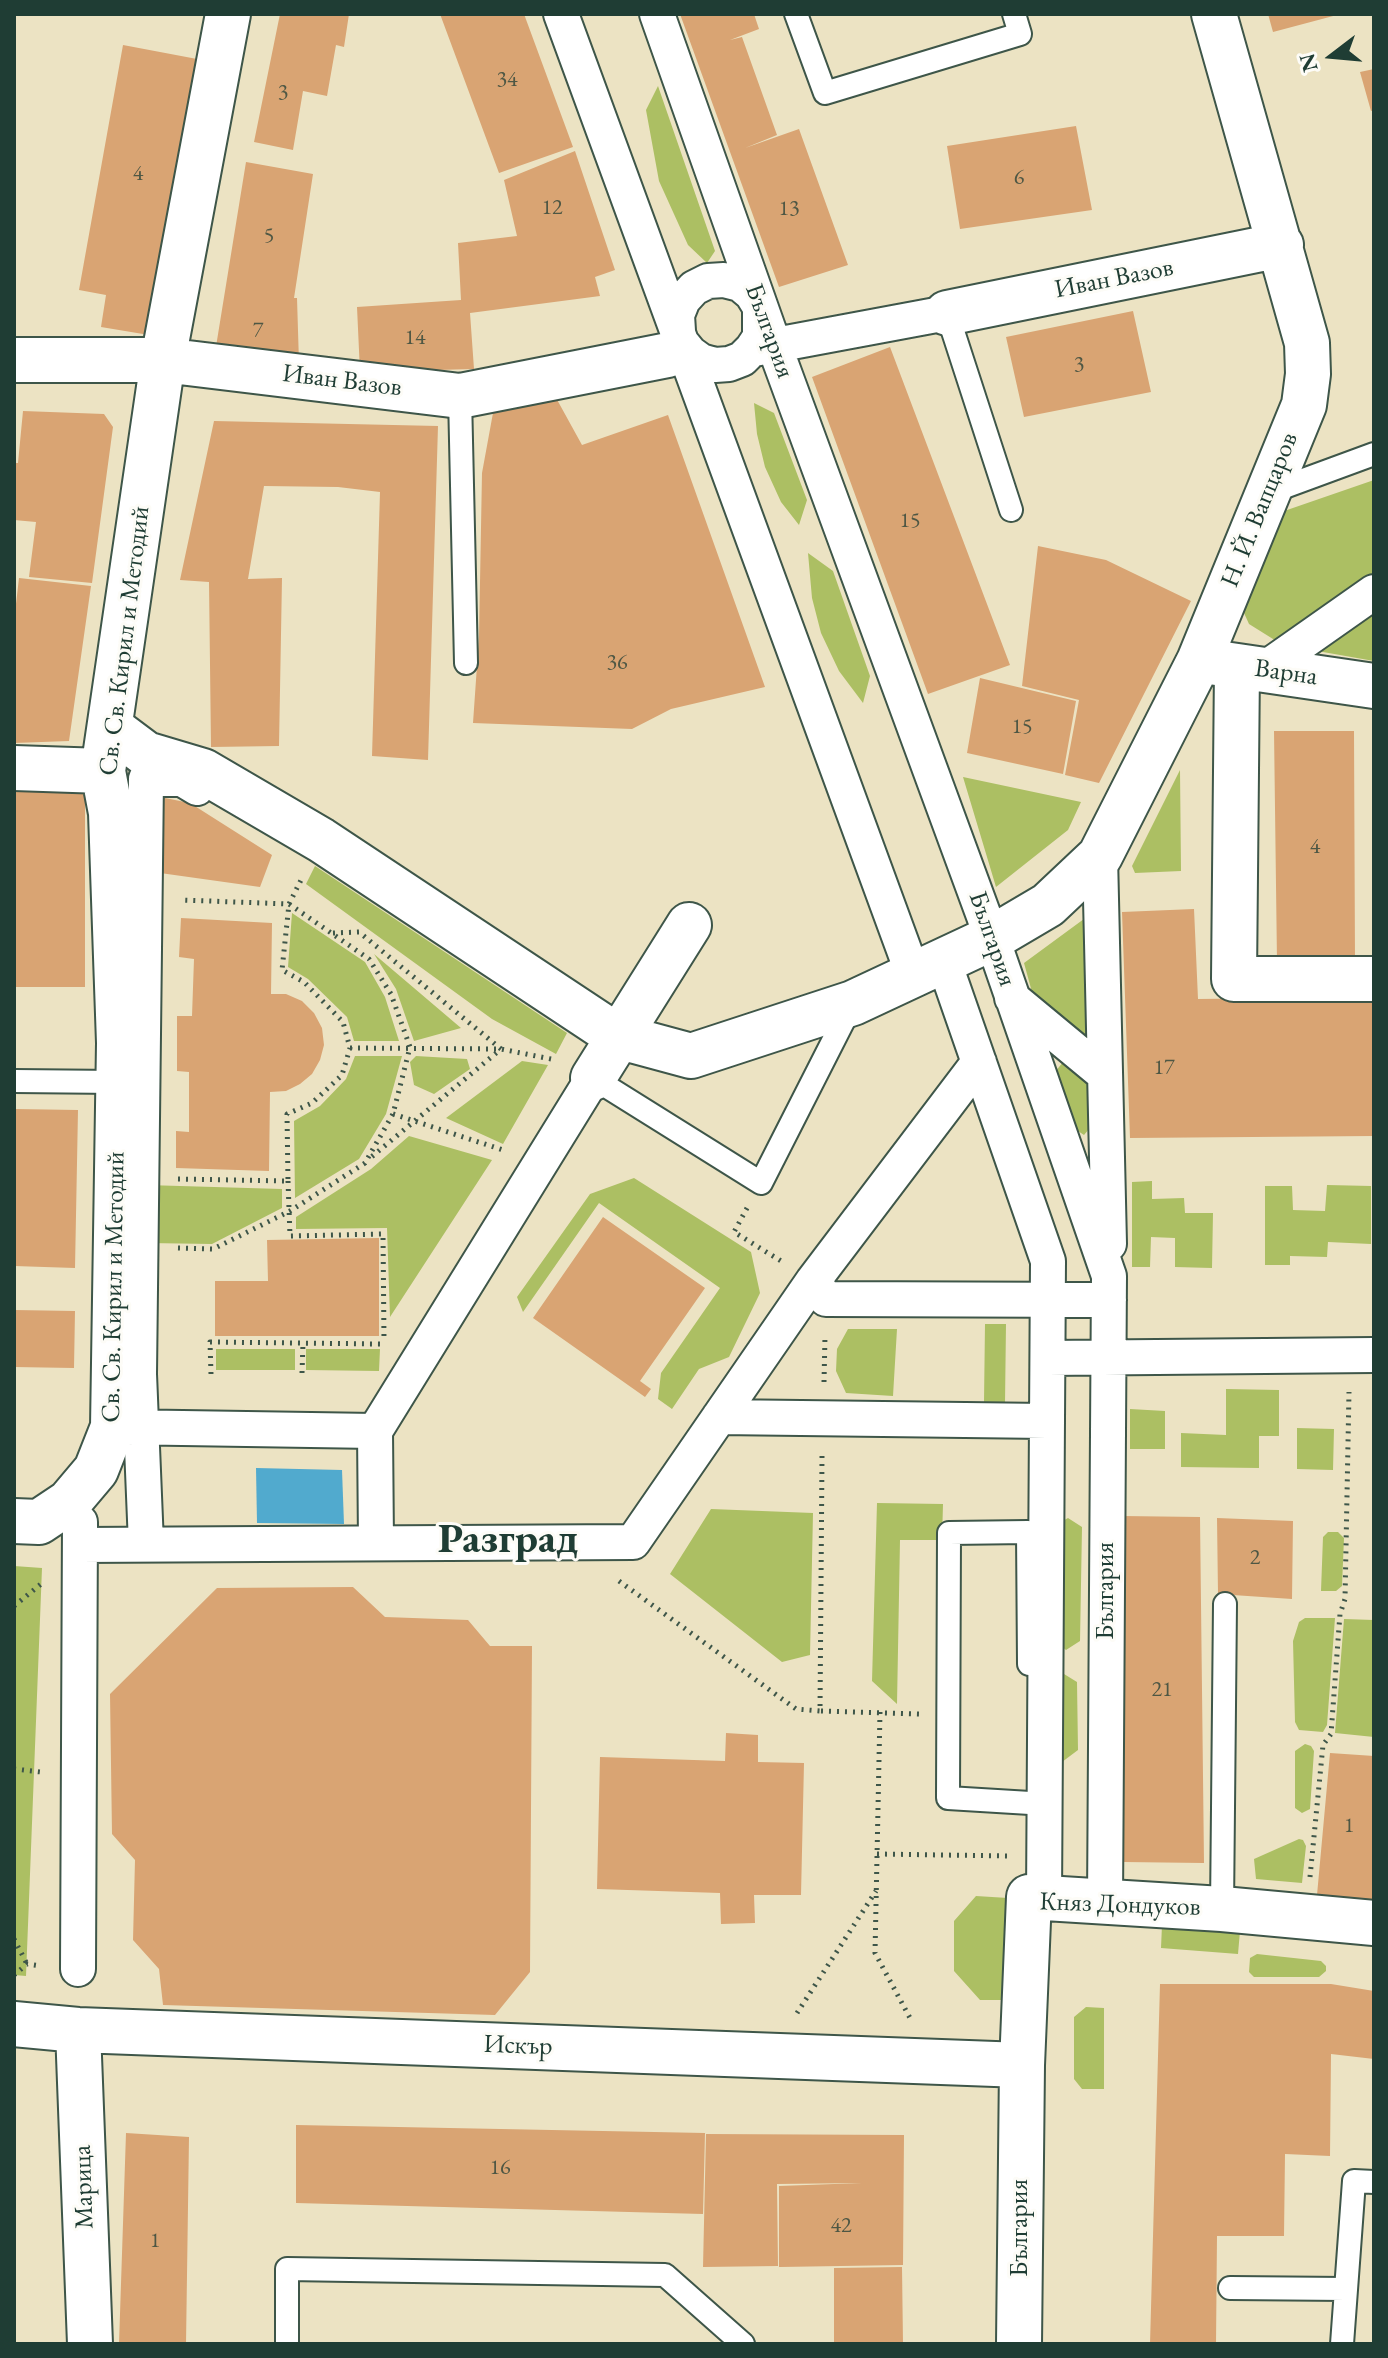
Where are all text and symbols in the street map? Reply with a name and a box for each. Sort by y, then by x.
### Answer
north arrow [1292,16,1372,96]
text: N [1292,50,1325,75]
house number: 34 [496,67,518,93]
house number: 3 [278,80,288,106]
house number: 4 [133,161,143,187]
house number: 6 [1014,165,1024,191]
house number: 12 [541,195,563,221]
house number: 13 [778,196,800,222]
house number: 5 [264,223,274,249]
street label: Иван Вазов [1052,252,1176,306]
street label: България [738,280,800,382]
house number: 7 [253,318,263,344]
house number: 14 [404,325,426,351]
house number: 3 [1074,352,1084,378]
street label: Иван Вазов [280,358,404,404]
street label: Н. Й. Вапцаров [1215,428,1305,592]
street label: Св. Св. Кирил и Методий [93,504,157,778]
house number: 15 [899,508,921,534]
house number: 36 [606,650,628,676]
street label: Варна [1253,653,1319,693]
house number: 15 [1011,714,1033,740]
house number: 4 [1310,834,1320,860]
street label: България [961,887,1023,991]
house number: 17 [1153,1055,1175,1081]
street label: Св. Св. Кирил и Методий [96,1151,132,1423]
district label: Разград [438,1516,578,1566]
street label: България [1090,1542,1122,1640]
house number: 2 [1250,1545,1260,1571]
house number: 21 [1151,1677,1173,1703]
house number: 1 [1344,1813,1354,1839]
street label: Княз Дондуков [1039,1887,1201,1923]
street label: Искър [483,2029,553,2063]
street label: Марица [67,2144,101,2230]
house number: 16 [489,2155,511,2181]
street label: България [1004,2179,1036,2277]
house number: 42 [830,2213,852,2239]
house number: 1 [150,2228,160,2254]

